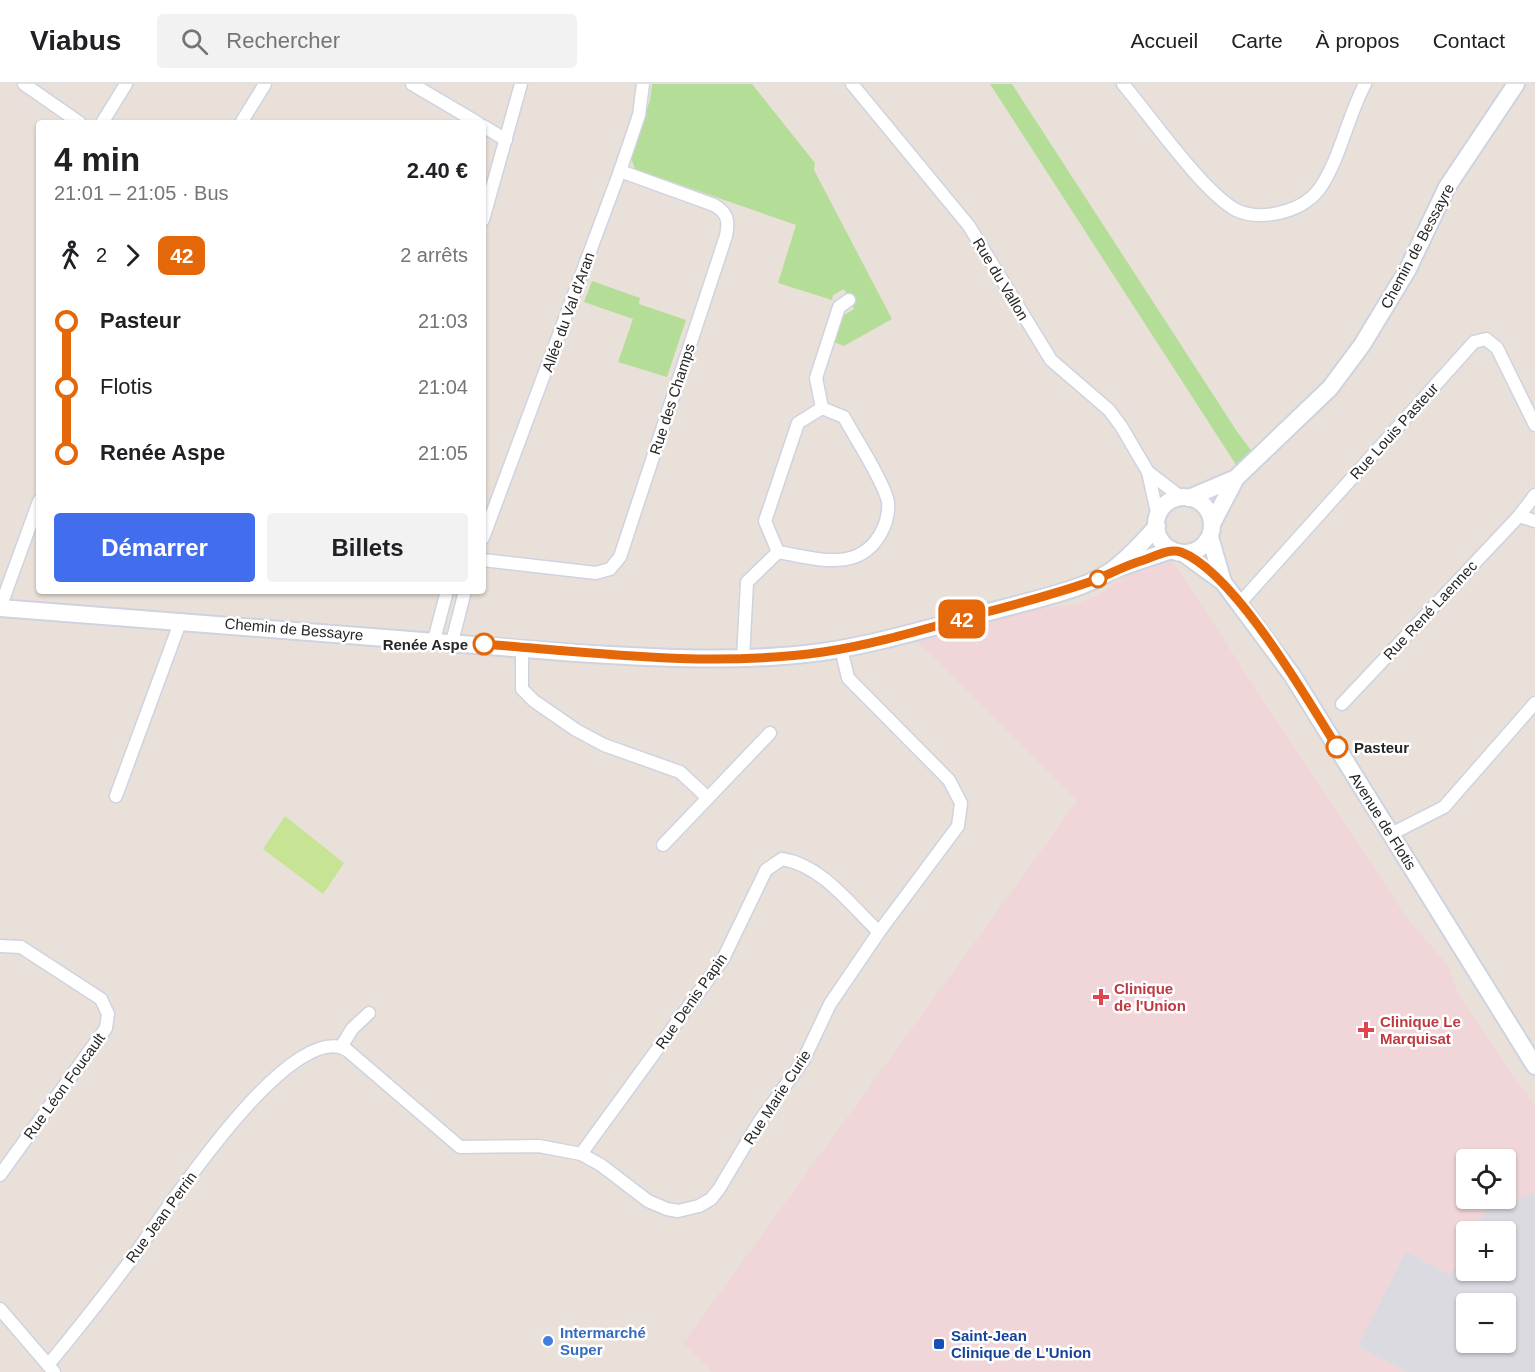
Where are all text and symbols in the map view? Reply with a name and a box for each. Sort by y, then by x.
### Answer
search box [157,14,577,68]
text: Viabus [30,25,121,56]
icon: search [178,25,211,58]
text: Rechercher [226,28,340,53]
text: Accueil [1131,29,1198,52]
text: Carte [1231,29,1283,52]
text: À propos [1316,29,1400,52]
text: Contact [1433,29,1505,52]
text: 4 min [54,141,140,178]
text: 2.40 € [407,158,468,183]
street label: Chemin de Bessayre [1377,181,1457,311]
text: 21:01 – 21:05 · Bus [54,182,229,204]
street label: Rue du Vallon [970,235,1032,323]
icon: walk [54,239,87,272]
icon: forward [116,239,149,272]
text: 2 [96,244,107,266]
text: 42 [170,244,193,267]
text: 2 arrêts [400,244,468,266]
street label: Allée du Val d'Aran [538,250,598,374]
text: Pasteur [100,308,181,333]
text: 21:03 [418,310,468,332]
street label: Rue des Champs [646,341,698,457]
text: Flotis [100,374,153,399]
text: 21:04 [418,376,468,398]
street label: Rue Louis Pasteur [1346,379,1442,483]
text: Renée Aspe [100,440,225,465]
text: 21:05 [418,442,468,464]
button: Démarrer [54,513,255,582]
button: Billets [267,513,468,582]
street label: Rue René Laennec [1380,557,1481,663]
unlabelled marker [1089,570,1107,588]
line badge: 42 [935,600,989,638]
text: 42 [950,608,974,631]
street label: Chemin de Bessayre [224,614,364,644]
marker: Renée Aspe [473,633,495,655]
place label: Renée Aspe [383,636,468,653]
marker: Pasteur [1326,736,1348,758]
place label: Pasteur [1354,739,1409,756]
street label: Avenue de Flotis [1346,769,1420,873]
street label: Rue Denis Papin [652,950,730,1052]
place label: Clinique de l'Union [1114,980,1186,1014]
marker: Clinique de l'Union [1092,988,1110,1006]
place label: Clinique Le Marquisat [1380,1013,1461,1047]
marker: Clinique Le Marquisat [1357,1021,1375,1039]
street label: Rue Léon Foucault [20,1029,109,1142]
street label: Rue Marie Curie [740,1047,814,1147]
map controls [1456,1149,1516,1353]
button: locate [1456,1149,1516,1209]
street label: Rue Jean Perrin [122,1168,200,1266]
button: + [1456,1221,1516,1281]
button: − [1456,1293,1516,1353]
place label: Intermarché Super [560,1324,646,1358]
place label: Saint-Jean Clinique de L'Union [951,1327,1091,1361]
marker: Intermarché Super [541,1334,555,1348]
marker: Saint-Jean Clinique de L'Union [932,1337,946,1351]

